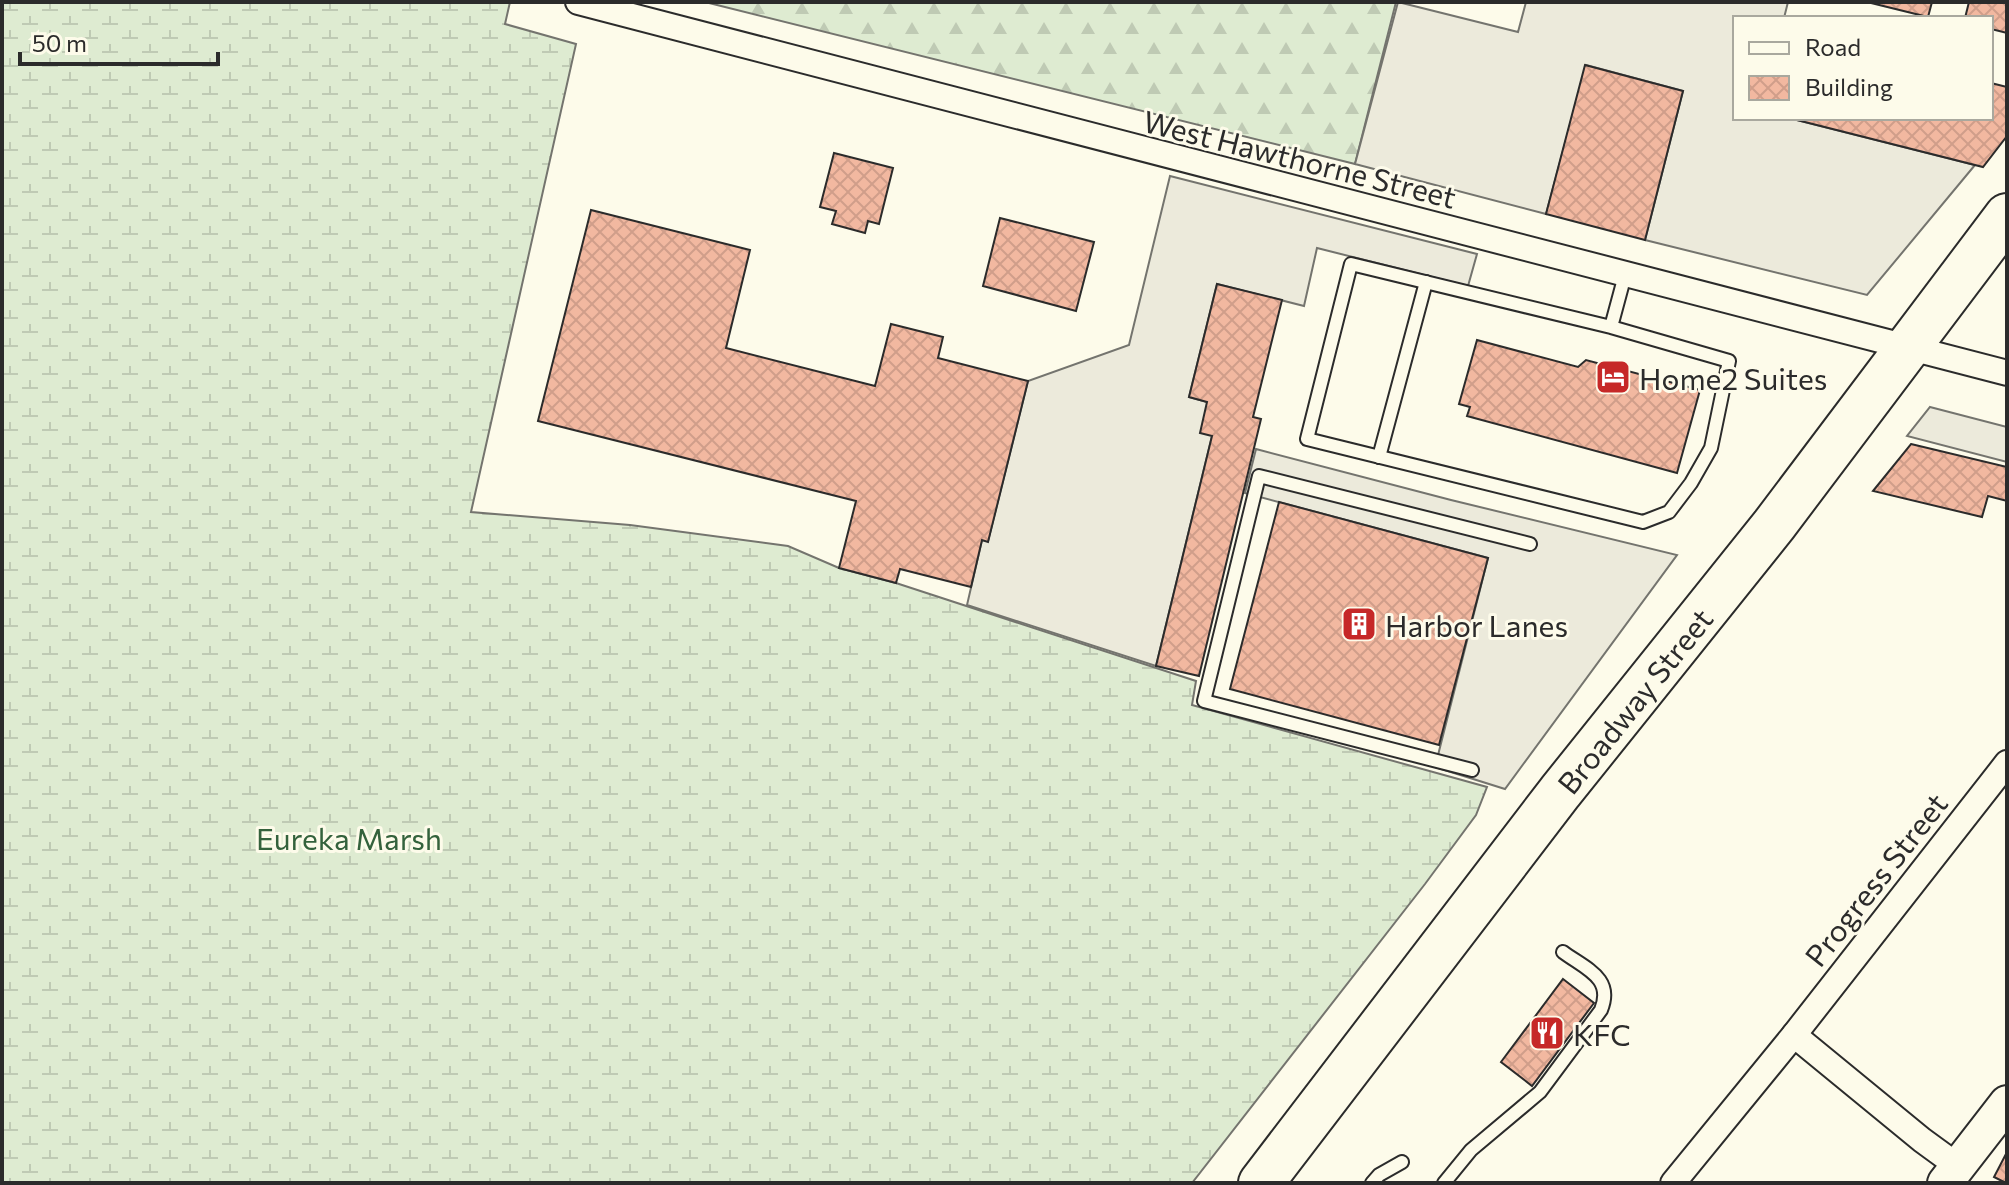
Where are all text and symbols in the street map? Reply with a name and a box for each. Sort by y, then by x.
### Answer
scale bar [20,16,218,66]
legend [1733,16,1993,120]
text: 50 m [32,28,87,57]
text: Road [1805,32,1861,61]
text: Building [1805,72,1893,101]
street label: West Hawthorne Street [1140,101,1460,215]
hotel icon: Home2 Suites [1594,358,1632,396]
place label: Home2 Suites [1639,359,1827,396]
street label: Broadway Street [1548,600,1719,800]
building icon: Harbor Lanes [1340,605,1378,643]
place label: Harbor Lanes [1385,606,1568,643]
street label: Progress Street [1796,785,1954,973]
park label: Eureka Marsh [256,819,442,856]
restaurant icon: KFC [1528,1014,1566,1052]
place label: KFC [1573,1015,1631,1052]

